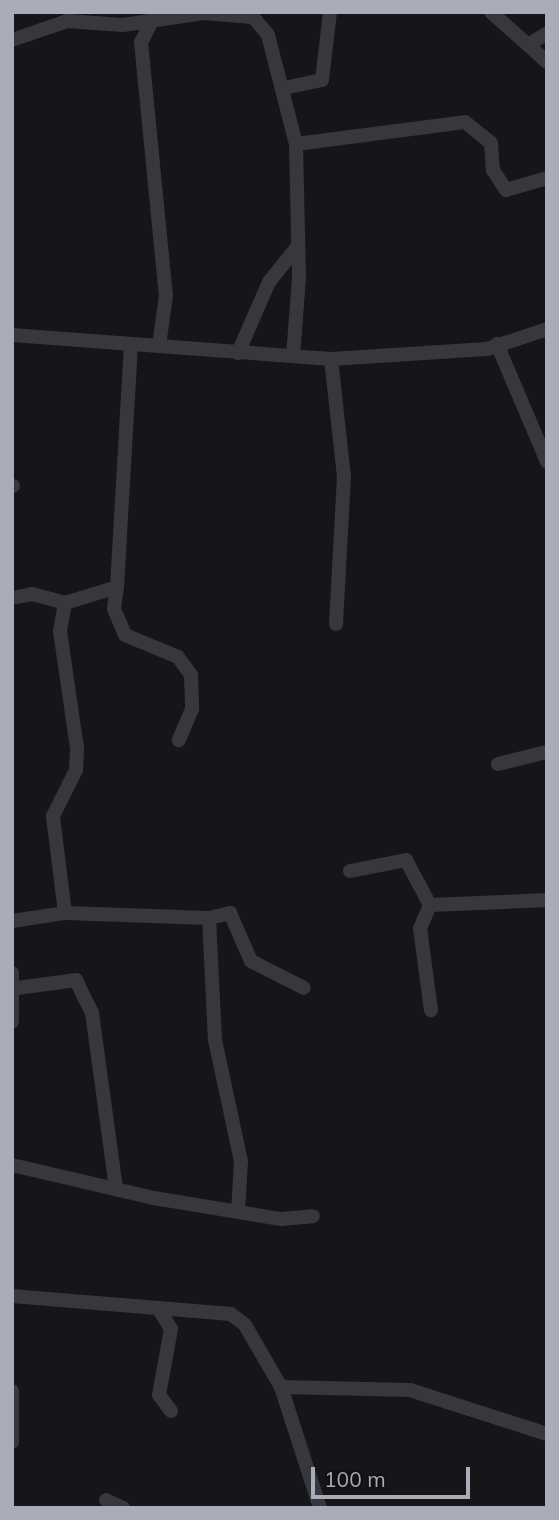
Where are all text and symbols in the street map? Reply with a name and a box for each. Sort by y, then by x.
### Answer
scale bar [314,1454,473,1498]
text: 100 m [324,1466,386,1492]

